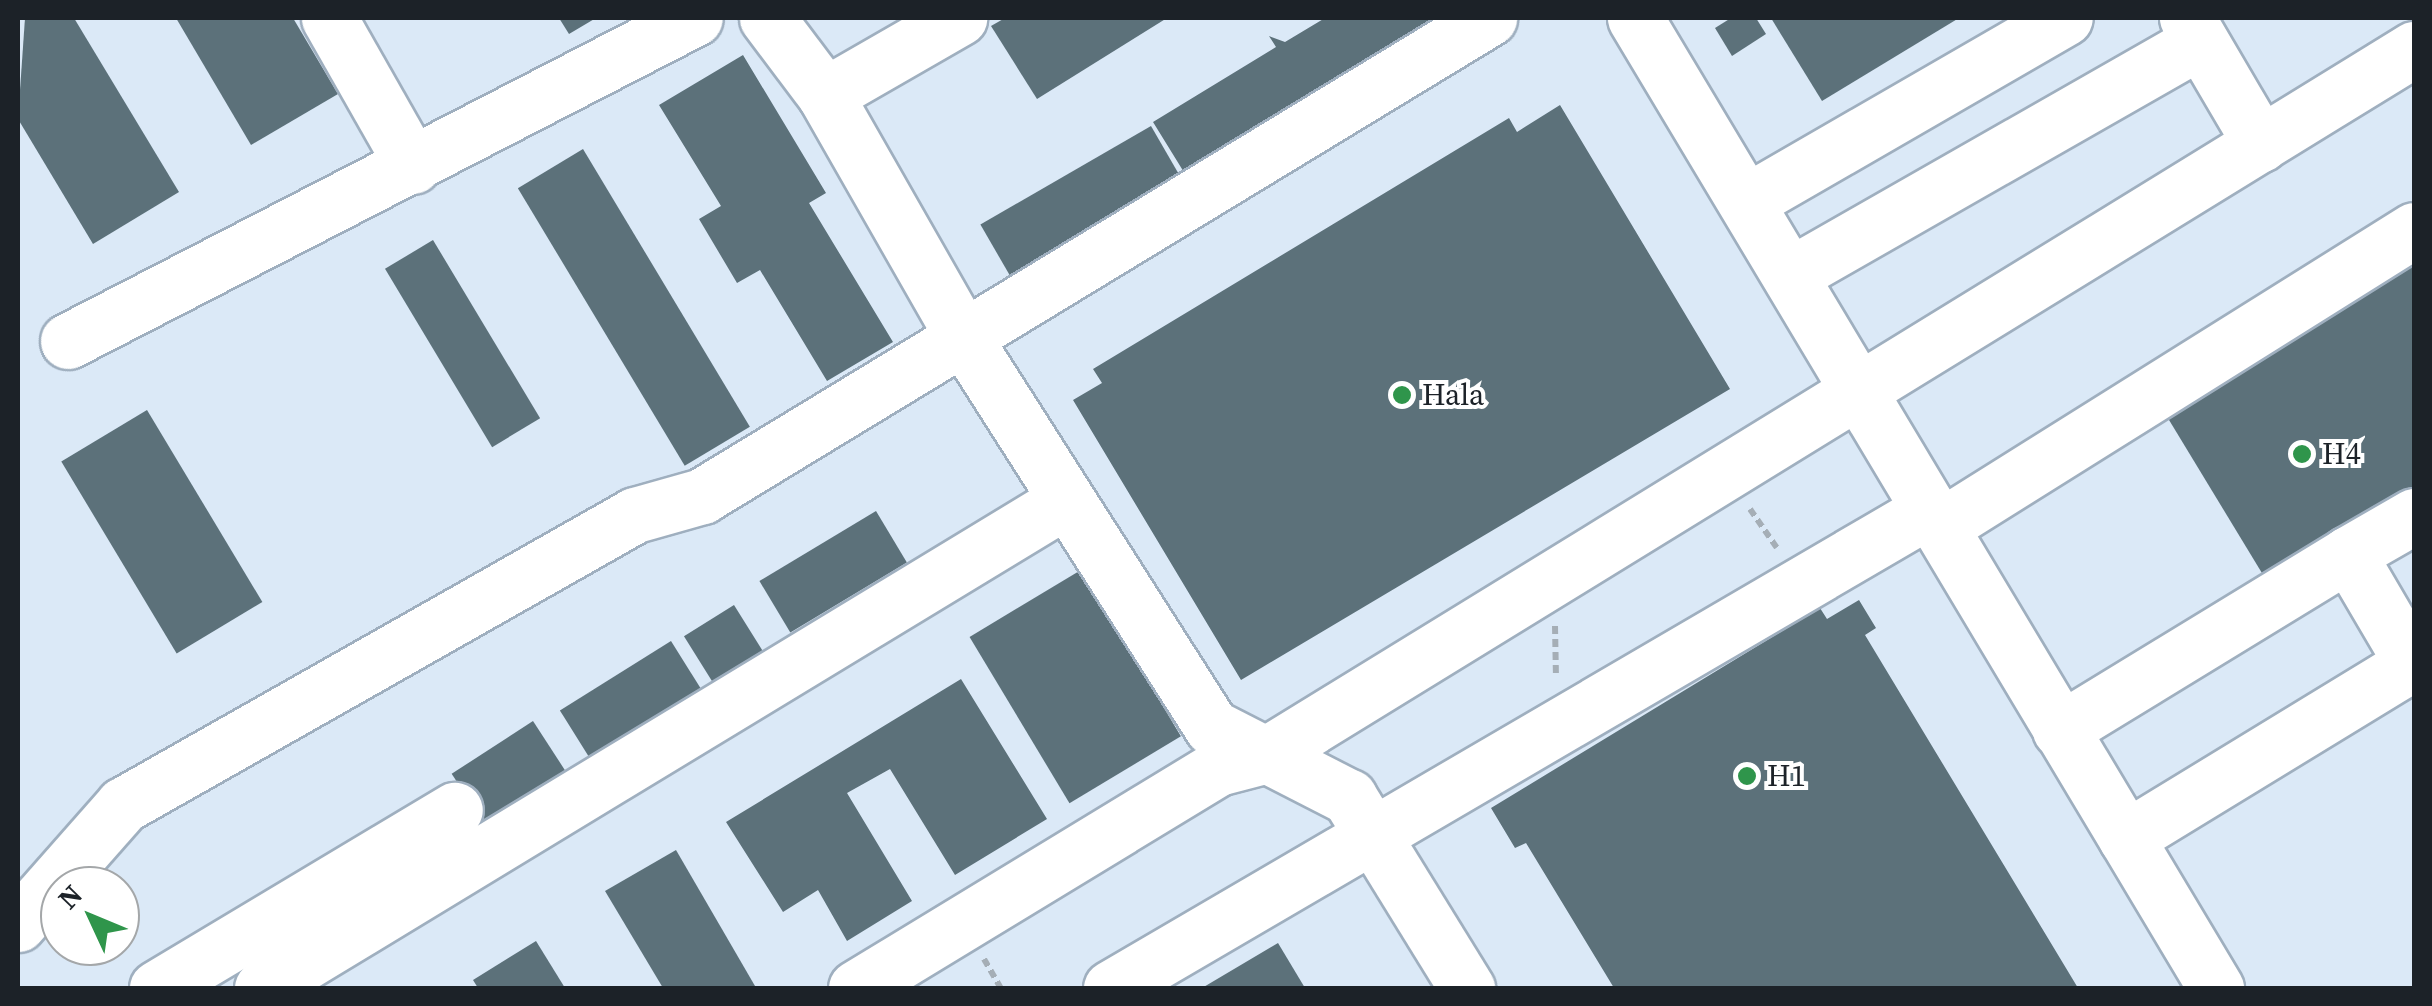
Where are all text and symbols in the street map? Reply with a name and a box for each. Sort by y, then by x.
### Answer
place label: Hala [1422,377,1484,413]
marker: Hala [1391,384,1413,406]
place label: H4 [2322,436,2361,472]
marker: H4 [2291,443,2313,465]
place label: H1 [1767,758,1806,794]
marker: H1 [1736,765,1758,787]
north arrow [40,866,140,966]
text: N [49,876,91,917]

